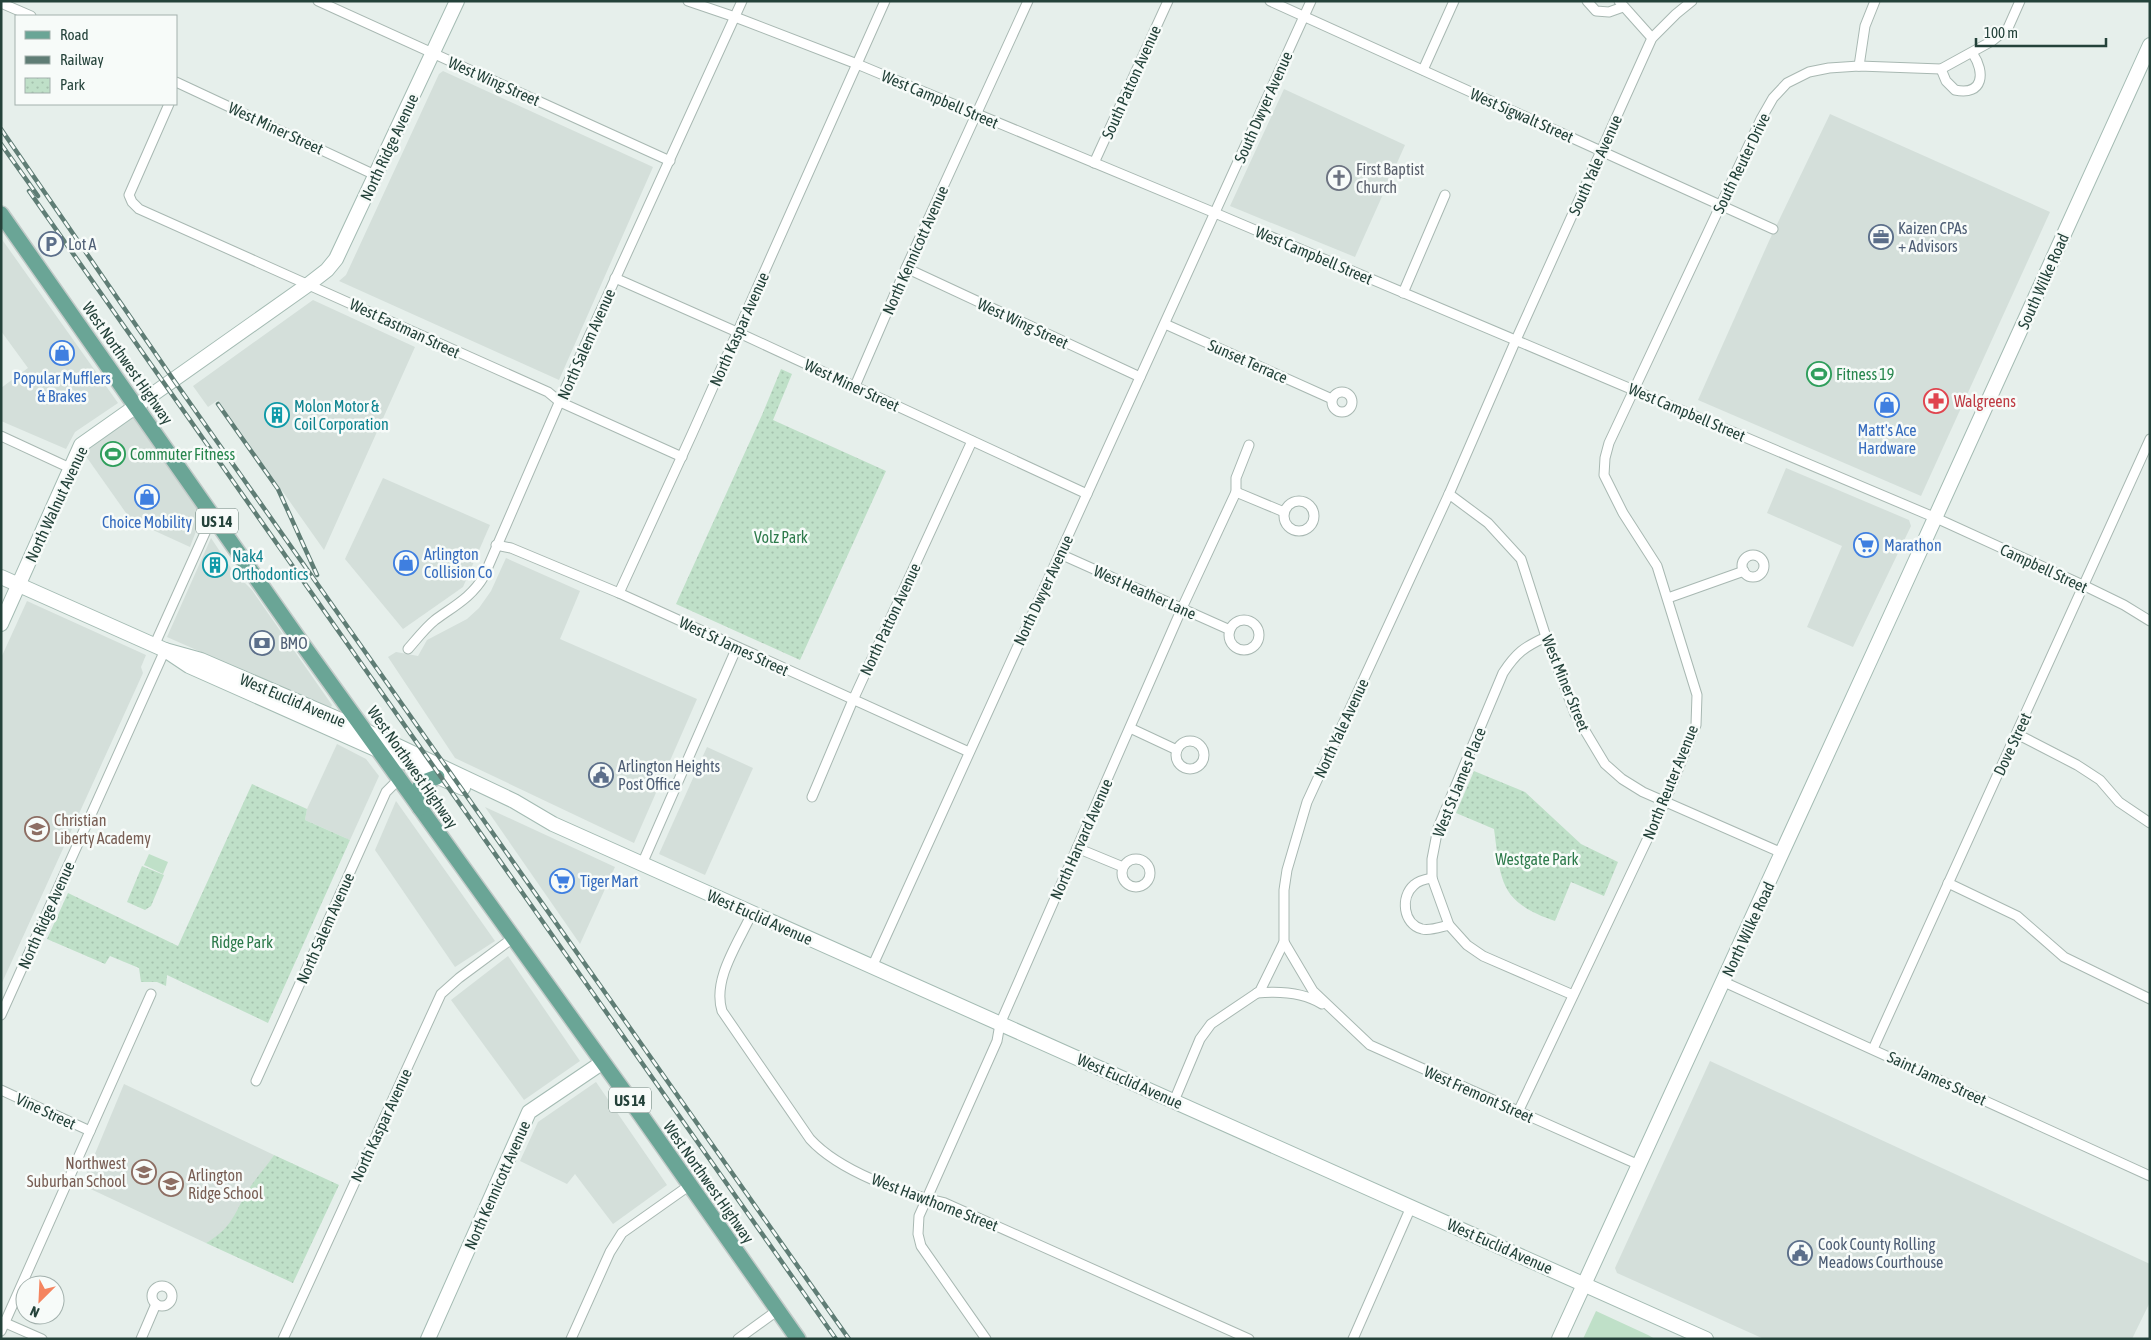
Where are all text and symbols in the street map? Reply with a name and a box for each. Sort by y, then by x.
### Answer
legend [15,15,178,105]
scale bar [1976,15,2106,47]
street label: South Patton Avenue [1098,22,1164,142]
text: 100 m [1984,24,2018,41]
text: Road [60,26,89,43]
street label: South Dwyer Avenue [1230,49,1297,166]
text: Railway [60,51,104,68]
street label: West Wing Street [445,53,543,110]
street label: West Campbell Street [878,66,1001,133]
text: Park [60,76,85,93]
street label: West Sigwalt Street [1467,84,1577,147]
street label: North Ridge Avenue [356,91,423,204]
street label: West Miner Street [226,98,326,158]
street label: South Reuter Drive [1709,110,1773,216]
street label: South Yale Avenue [1565,112,1625,218]
place label: First Baptist Church [1356,160,1425,196]
church icon: First Baptist Church [1326,165,1352,191]
street label: North Kennicott Avenue [878,183,952,317]
place label: Kaizen CPAs + Advisors [1898,219,1968,255]
street label: West Campbell Street [1252,222,1375,289]
office icon: Kaizen CPAs + Advisors [1868,224,1894,250]
street label: South Wilke Road [2014,230,2072,332]
parking icon: Lot A [38,231,64,257]
place label: Lot A [68,235,97,253]
street label: North Kaspar Avenue [706,269,773,389]
street label: North Salem Avenue [553,286,619,402]
street label: West Wing Street [974,294,1072,353]
street label: West Eastman Street [347,295,463,362]
street label: West Northwest Highway [78,299,177,428]
street label: Sunset Terrace [1206,335,1290,387]
shop icon: Popular Mufflers & Brakes [49,340,75,366]
street label: West Miner Street [802,355,902,415]
sports icon: Fitness 19 [1806,361,1832,387]
place label: Fitness 19 [1836,365,1894,383]
place label: Popular Mufflers & Brakes [13,369,111,405]
street label: West Campbell Street [1625,379,1748,446]
pharmacy icon: Walgreens [1923,388,1949,414]
shop icon: Matt's Ace Hardware [1874,392,1900,418]
place label: Walgreens [1954,392,2016,411]
place label: Molon Motor & Coil Corporation [294,397,389,434]
building icon: Molon Motor & Coil Corporation [264,402,290,428]
place label: Matt's Ace Hardware [1858,421,1916,457]
sports icon: Commuter Fitness [100,441,126,467]
street label: North Walnut Avenue [21,443,91,565]
place label: Commuter Fitness [130,445,236,463]
shop icon: Choice Mobility [134,484,160,510]
road number: US 14 [196,508,238,534]
place label: Choice Mobility [102,513,192,532]
park label: Volz Park [754,528,808,546]
street label: North Dwyer Avenue [1010,532,1077,648]
supermarket icon: Marathon [1853,532,1879,558]
place label: Marathon [1884,536,1942,554]
street label: Campbell Street [1997,540,2091,597]
place label: Arlington Collision Co [424,545,492,581]
place label: Nak4 Orthodontics [232,547,309,583]
shop icon: Arlington Collision Co [393,550,419,576]
building icon: Nak4 Orthodontics [202,552,228,578]
street label: North Patton Avenue [856,560,924,678]
street label: West Heather Lane [1091,561,1199,623]
street label: West St James Street [676,613,792,679]
bank icon: BMO [249,630,275,656]
street label: West Miner Street [1538,632,1594,734]
place label: BMO [280,634,308,652]
street label: West Euclid Avenue [237,670,349,730]
street label: North Yale Avenue [1310,675,1372,781]
street label: West Northwest Highway [363,703,462,832]
street label: Dove Street [1990,709,2035,778]
street label: North Reuter Avenue [1639,722,1701,842]
street label: West St James Place [1429,725,1489,839]
place label: Arlington Heights Post Office [618,757,721,793]
public building icon: Arlington Heights Post Office [588,762,614,788]
street label: North Harvard Avenue [1046,776,1116,902]
place label: Christian Liberty Academy [54,811,151,848]
school or university icon: Christian Liberty Academy [24,816,50,842]
park label: Westgate Park [1495,850,1579,869]
street label: North Ridge Avenue [14,859,79,972]
supermarket icon: Tiger Mart [549,868,575,894]
street label: North Salem Avenue [292,870,358,986]
place label: Tiger Mart [580,872,639,891]
street label: North Wilke Road [1718,879,1778,979]
street label: West Euclid Avenue [705,886,815,948]
park label: Ridge Park [211,933,273,952]
street label: Saint James Street [1885,1047,1989,1109]
street label: West Euclid Avenue [1075,1050,1185,1112]
street label: West Fremont Street [1422,1062,1537,1126]
street label: North Kaspar Avenue [347,1065,416,1185]
road number: US 14 [609,1088,651,1112]
street label: Vine Street [13,1089,79,1133]
street label: North Kennicott Avenue [460,1118,534,1252]
street label: West Northwest Highway [659,1118,758,1247]
place label: Northwest Suburban School [27,1154,127,1190]
school or university icon: Northwest Suburban School [131,1159,157,1185]
place label: Arlington Ridge School [188,1166,264,1203]
street label: West Hawthorne Street [869,1170,1001,1235]
school or university icon: Arlington Ridge School [158,1171,184,1197]
street label: West Euclid Avenue [1445,1215,1555,1277]
place label: Cook County Rolling Meadows Courthouse [1818,1235,1943,1271]
public building icon: Cook County Rolling Meadows Courthouse [1787,1240,1813,1266]
north arrow [15,1275,65,1325]
text: N [28,1303,42,1321]

